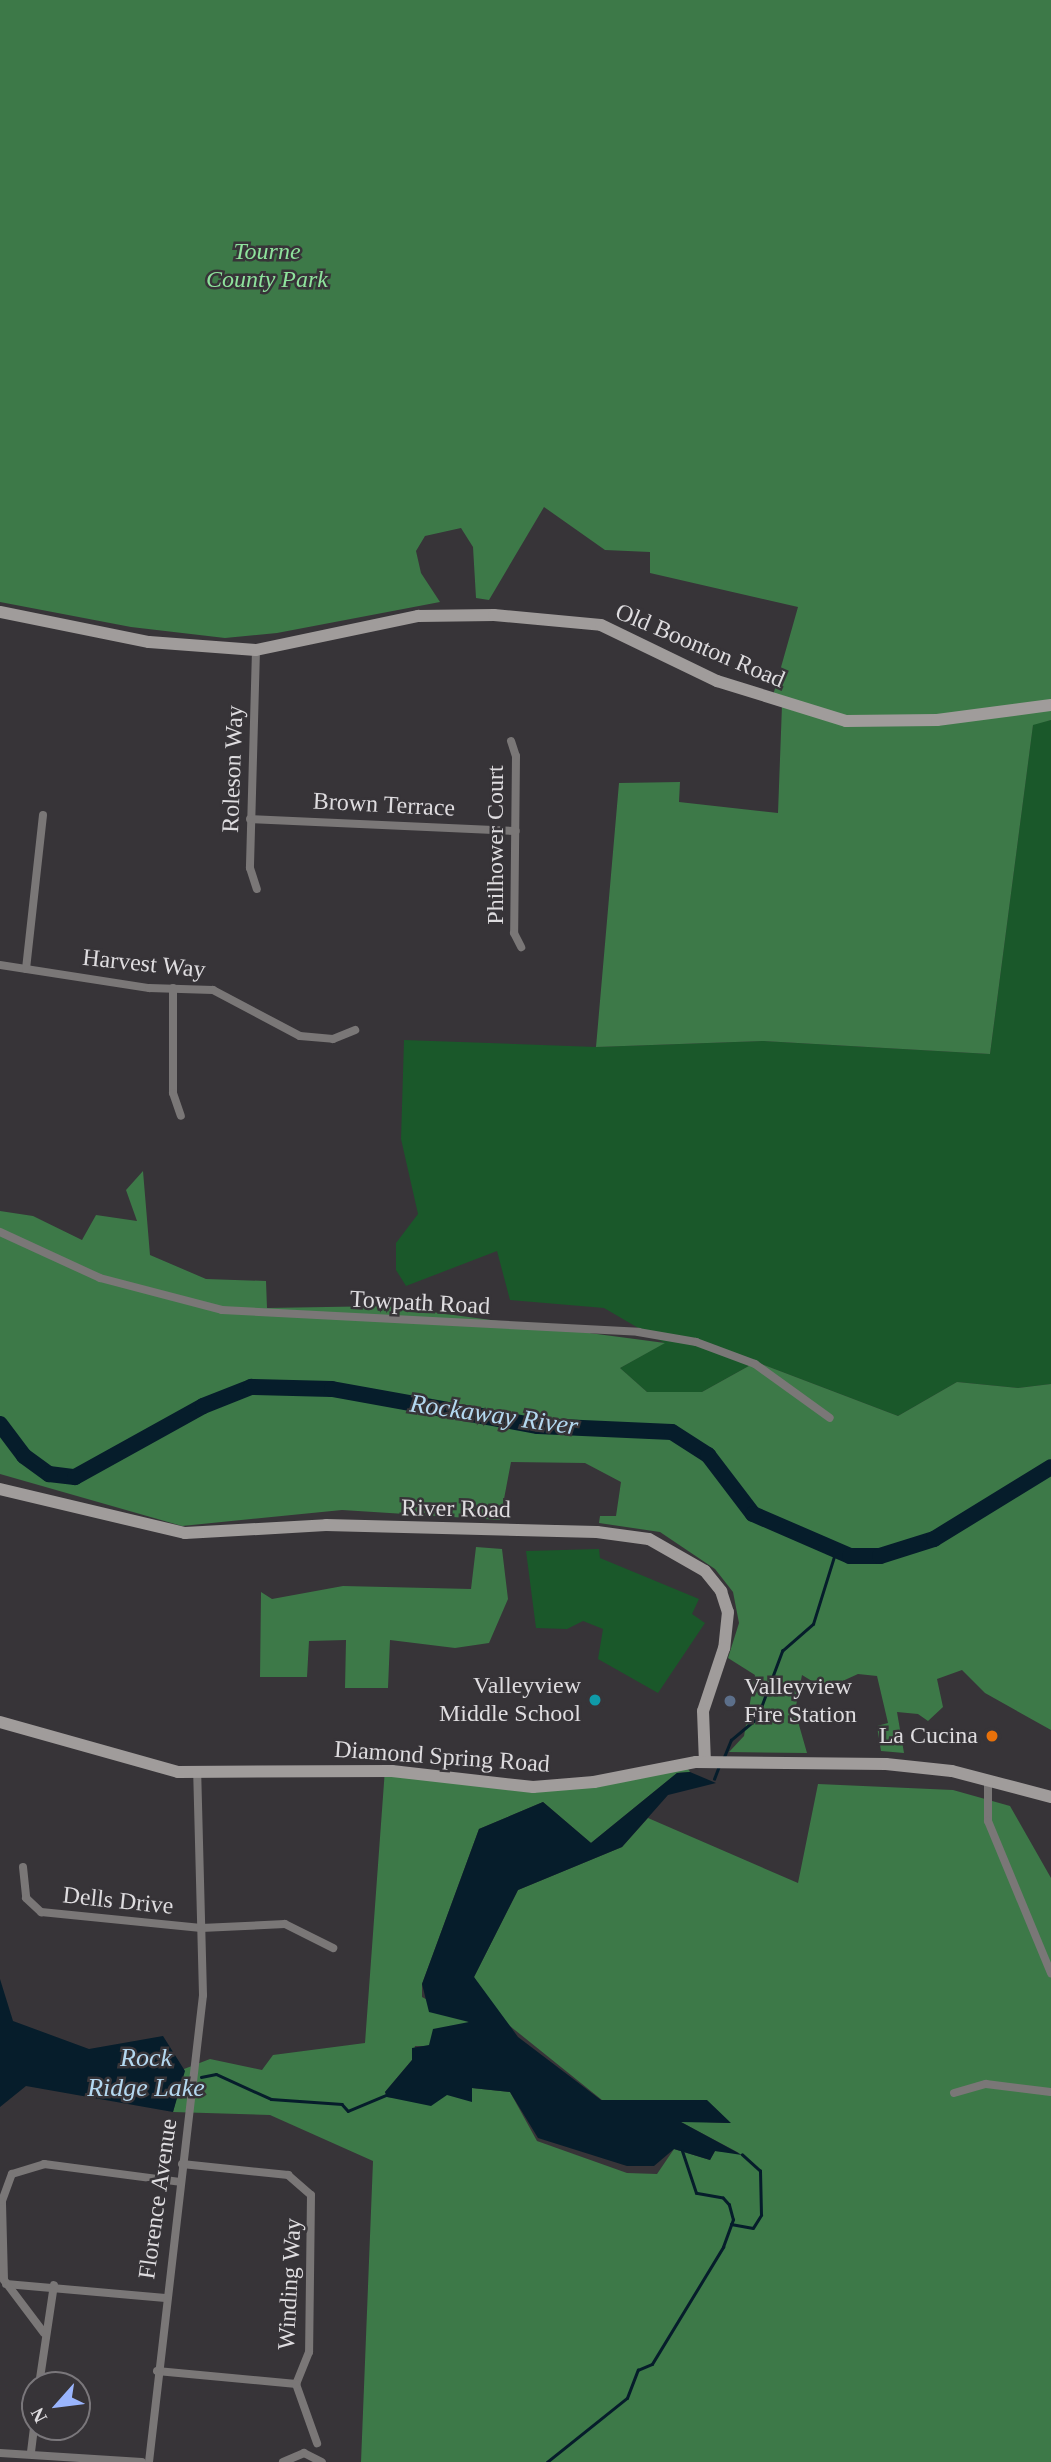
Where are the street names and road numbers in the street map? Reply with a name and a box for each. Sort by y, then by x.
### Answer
street label: Old Boonton Road [611,597,789,695]
street label: Roleson Way [216,705,250,833]
street label: Philhower Court [482,765,510,925]
street label: Brown Terrace [312,787,456,823]
street label: Harvest Way [81,943,207,985]
street label: Towpath Road [349,1285,491,1321]
street label: River Road [401,1494,511,1524]
street label: Diamond Spring Road [333,1735,551,1779]
street label: Dells Drive [61,1881,175,1921]
street label: Florence Avenue [132,2116,184,2282]
street label: Winding Way [272,2217,308,2351]

